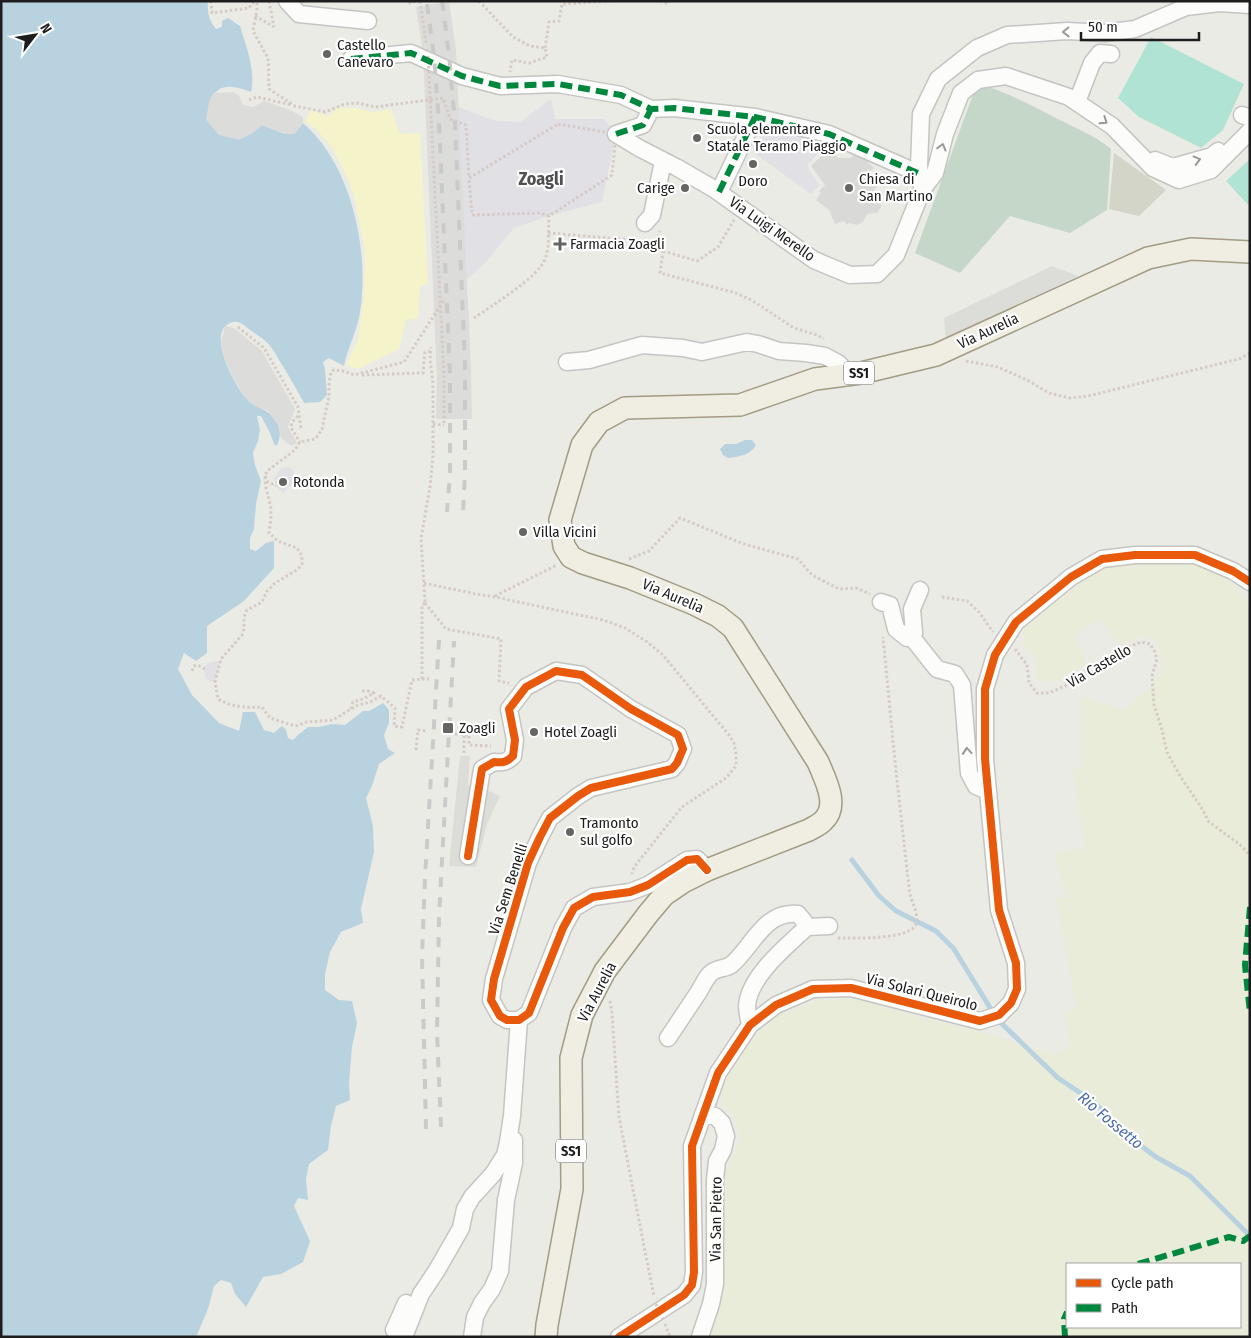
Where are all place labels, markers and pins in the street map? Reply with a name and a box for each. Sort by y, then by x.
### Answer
place label: Castello Canevaro [337,36,394,71]
marker: Castello Canevaro [321,48,333,60]
place label: Scuola elementare Statale Teramo Piaggio [707,120,847,155]
marker: Scuola elementare Statale Teramo Piaggio [691,132,703,144]
marker: Doro [747,158,759,170]
place label: Chiesa di San Martino [859,170,933,205]
place label: Doro [738,172,768,190]
place label: Carige [637,179,675,197]
marker: Carige [679,182,691,194]
marker: Chiesa di San Martino [843,182,855,194]
place label: Farmacia Zoagli [570,235,665,253]
marker: Farmacia Zoagli [554,238,566,250]
place label: Rotonda [293,473,345,491]
marker: Rotonda [277,476,289,488]
place label: Villa Vicini [533,523,596,541]
marker: Villa Vicini [517,526,529,538]
place label: Zoagli [459,719,496,737]
marker: Zoagli [441,721,455,735]
place label: Hotel Zoagli [544,723,617,741]
marker: Hotel Zoagli [528,726,540,738]
place label: Tramonto sul golfo [580,814,639,849]
marker: Tramonto sul golfo [564,826,576,838]

